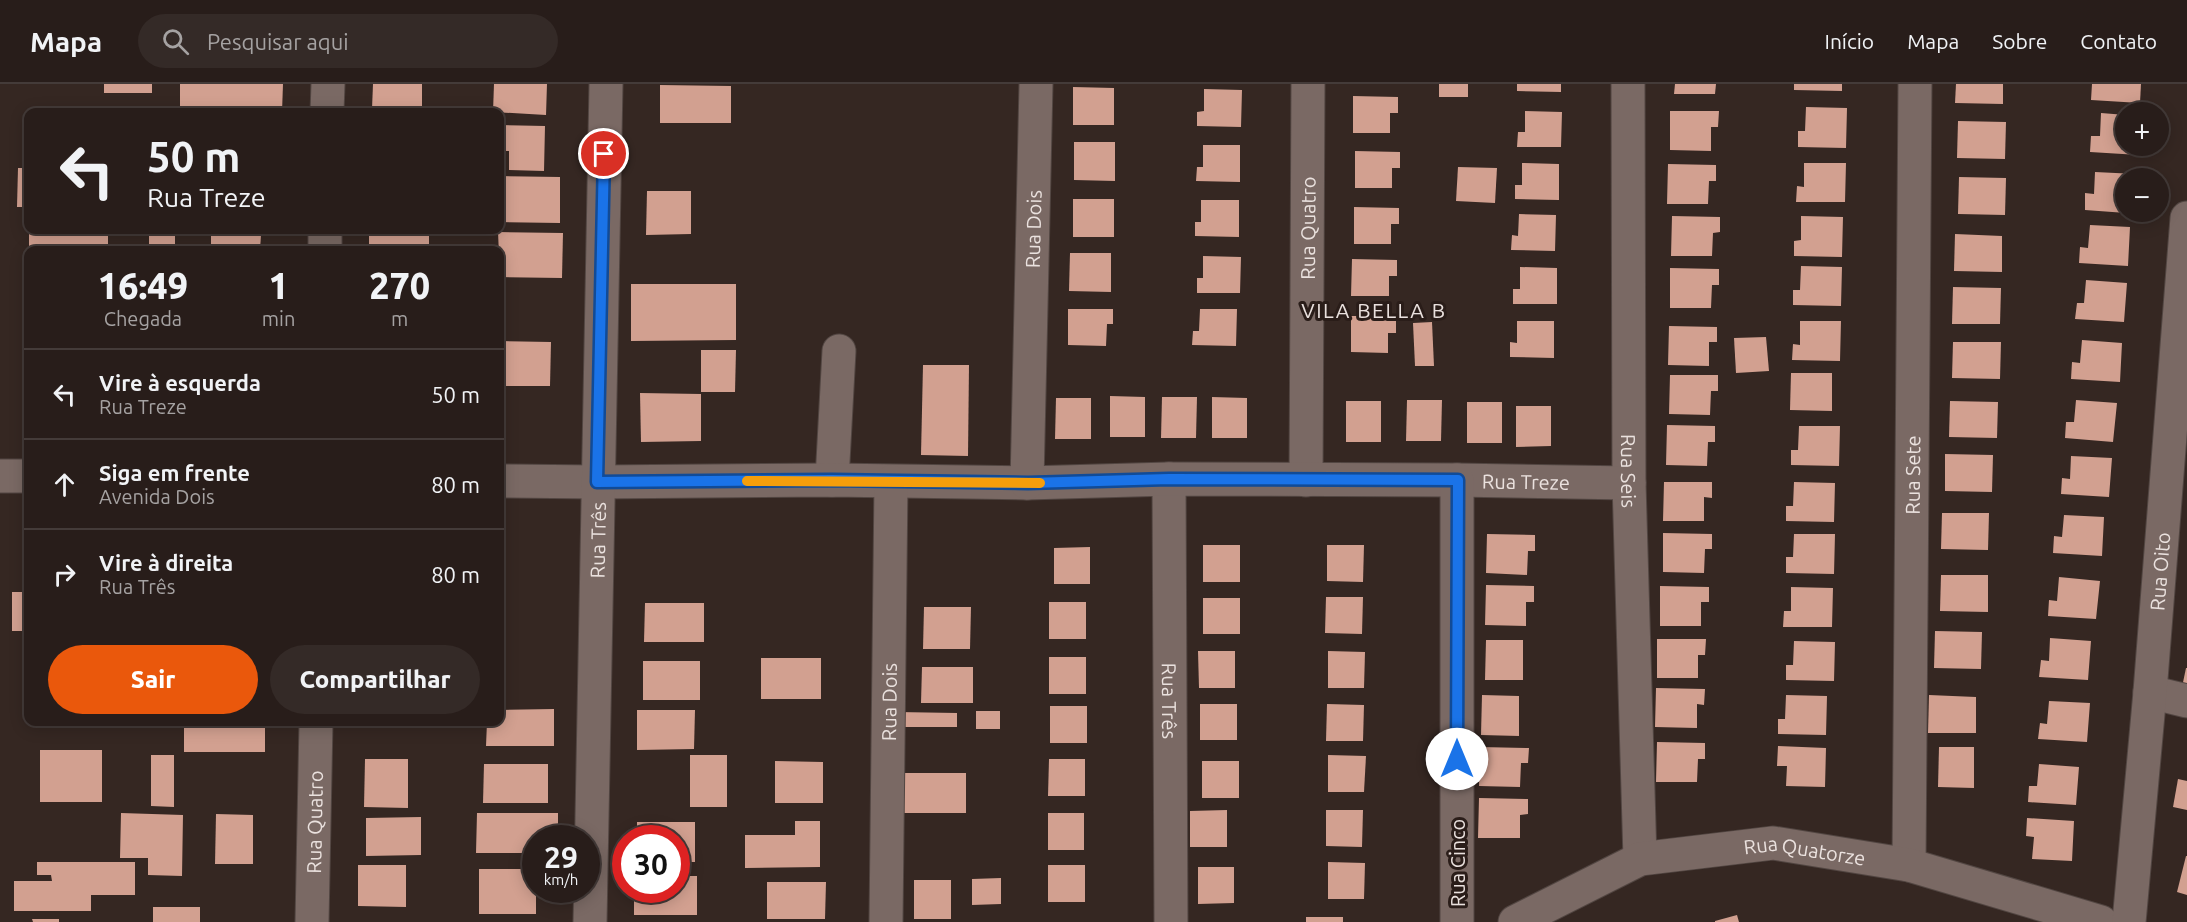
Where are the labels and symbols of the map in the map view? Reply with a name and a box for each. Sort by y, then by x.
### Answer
pin [578,128,629,179]
street label: Rua Quatro [1296,176,1319,280]
street label: Rua Dois [1020,190,1045,268]
district label: VILA BELLA B [1301,298,1447,322]
street label: Rua Seis [1617,434,1641,508]
street label: Rua Sete [1900,435,1924,515]
street label: Rua Treze [1482,469,1570,493]
street label: Rua Três [585,502,610,579]
street label: Rua Oito [2145,531,2174,611]
street label: Rua Dois [877,663,900,741]
street label: Rua Três [1158,663,1182,739]
position arrow [1425,727,1489,791]
street label: Rua Quatro [301,770,327,874]
street label: Rua Cinco [1446,819,1469,907]
speed limit sign: 30 [612,825,690,903]
street label: Rua Quatorze [1742,831,1867,869]

